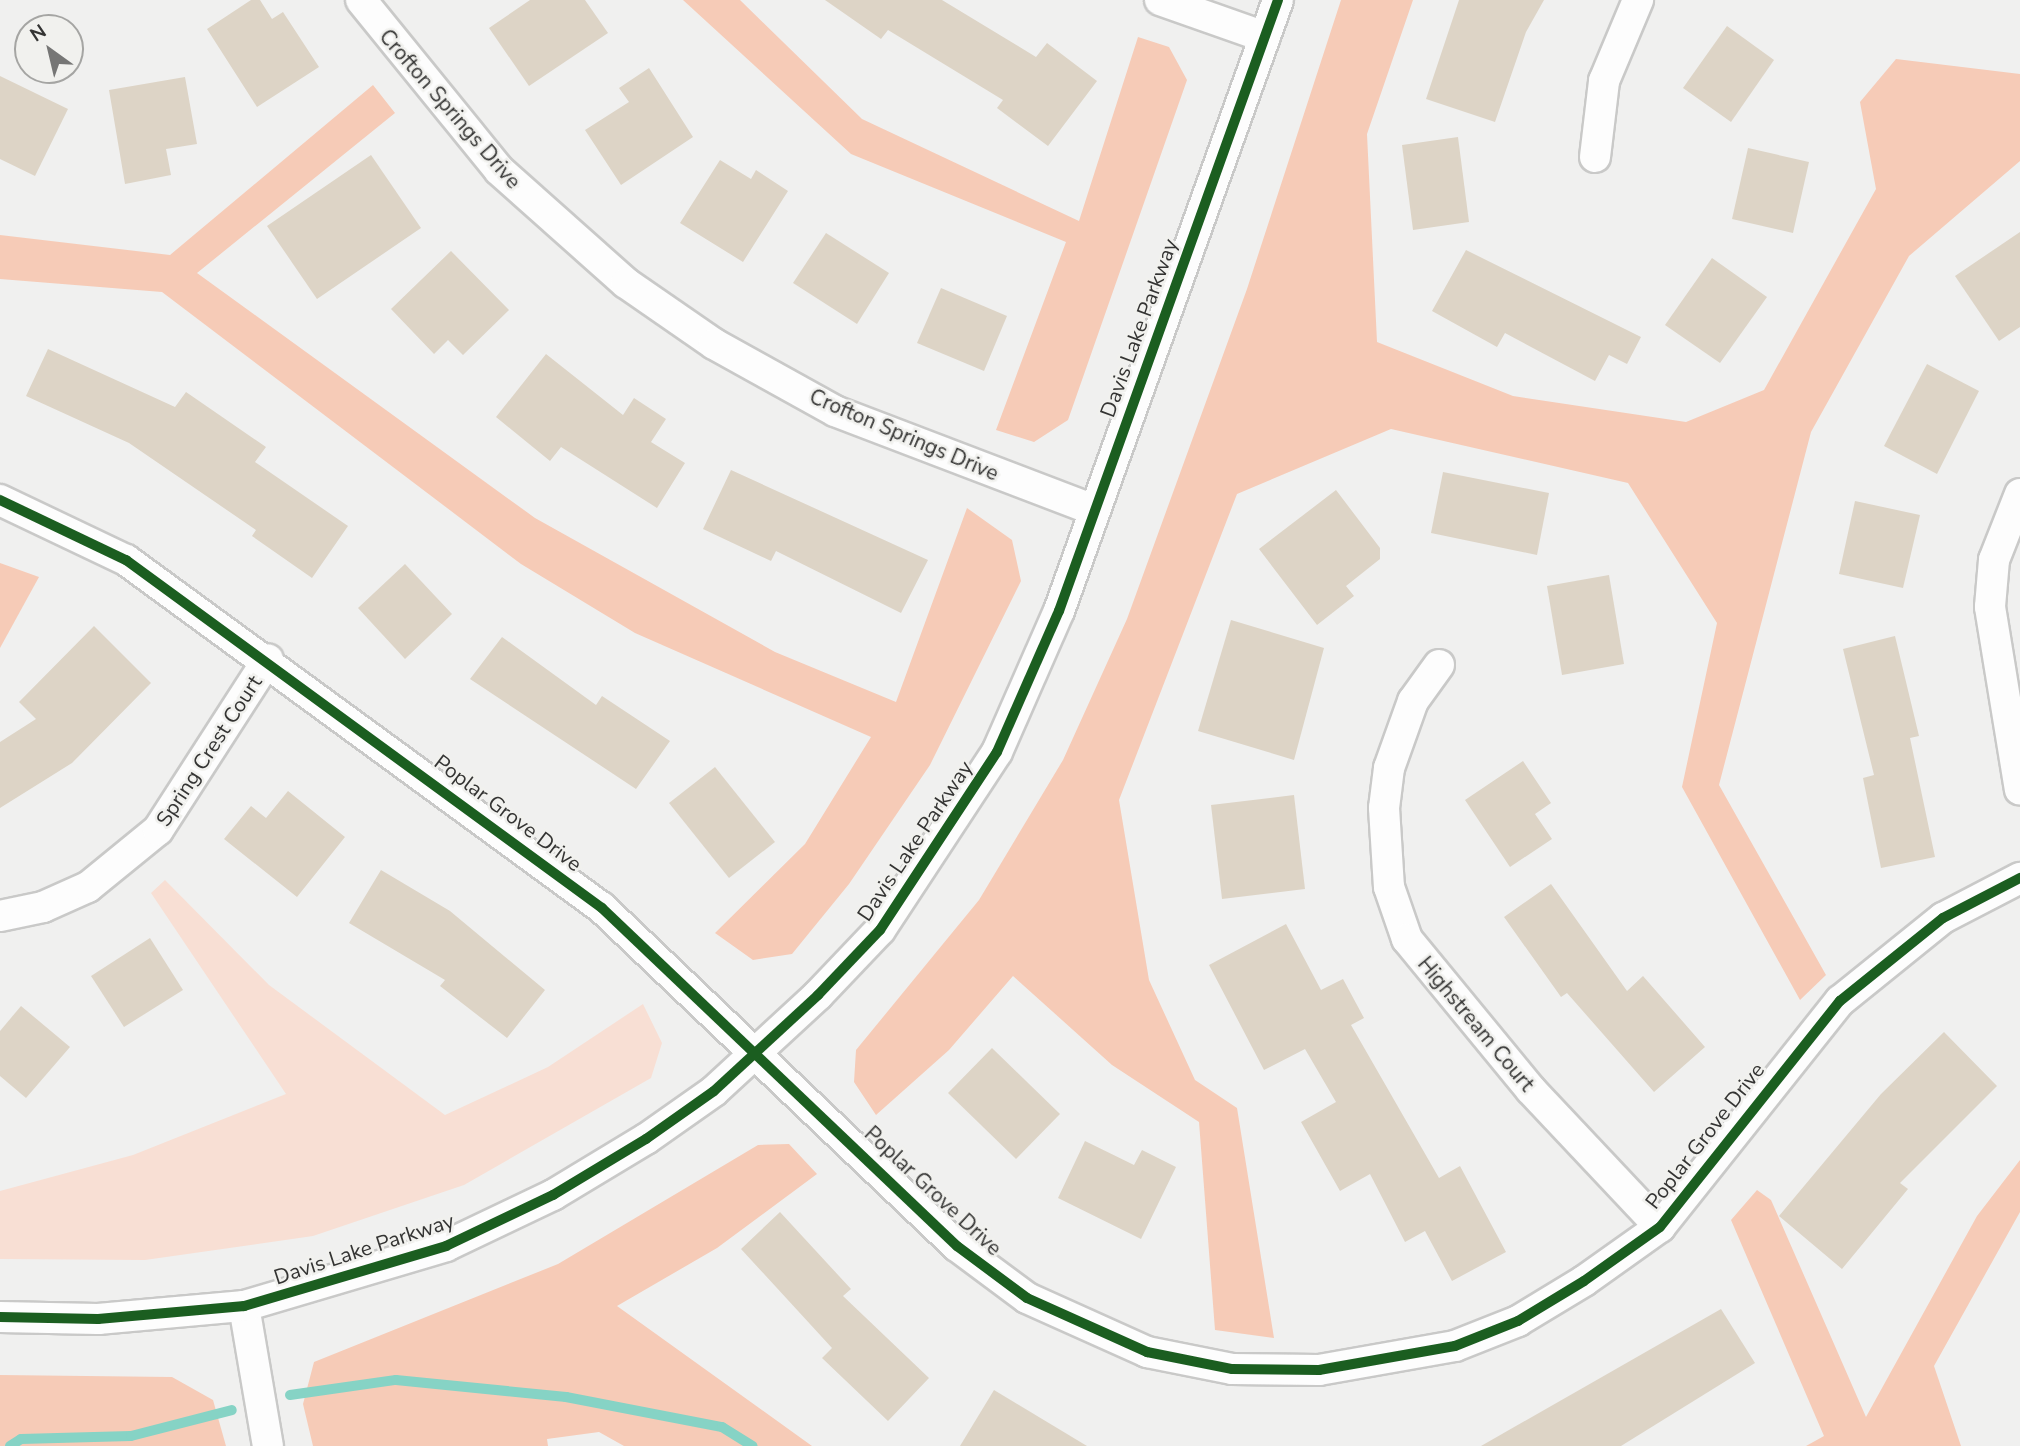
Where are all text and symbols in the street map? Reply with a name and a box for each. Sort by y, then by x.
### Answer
north arrow [14,14,84,84]
text: N [25,18,52,48]
street label: Crofton Springs Drive [374,24,526,194]
street label: Davis Lake Parkway [1095,235,1183,421]
street label: Crofton Springs Drive [806,384,1002,486]
street label: Spring Crest Court [151,671,267,831]
street label: Poplar Grove Drive [429,749,587,877]
street label: Davis Lake Parkway [852,756,978,926]
street label: Highstream Court [1412,952,1540,1096]
street label: Poplar Grove Drive [1640,1058,1770,1214]
street label: Poplar Grove Drive [859,1121,1007,1261]
street label: Davis Lake Parkway [271,1208,457,1290]

